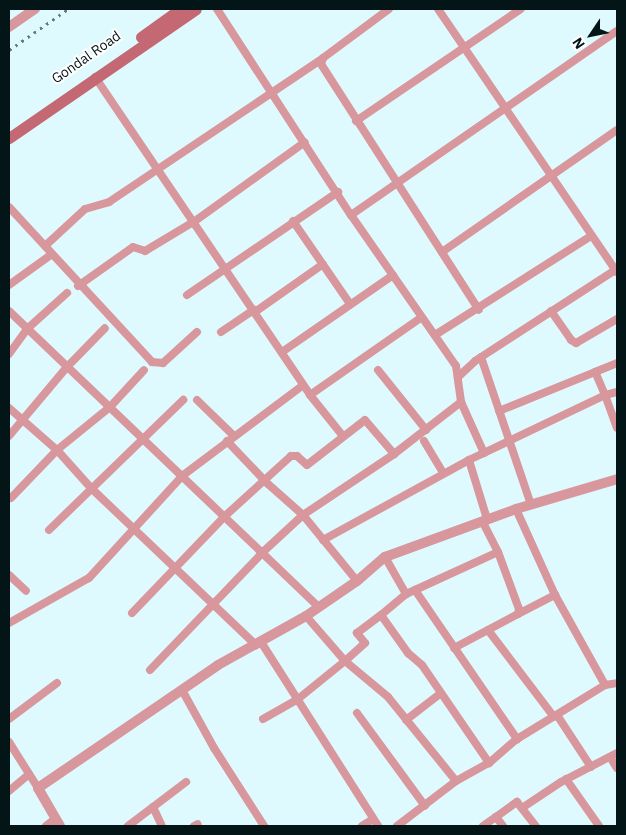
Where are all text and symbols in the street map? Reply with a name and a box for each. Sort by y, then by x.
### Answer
north arrow [566,10,616,60]
street label: Gondal Road [48,27,124,87]
text: N [568,34,589,53]

